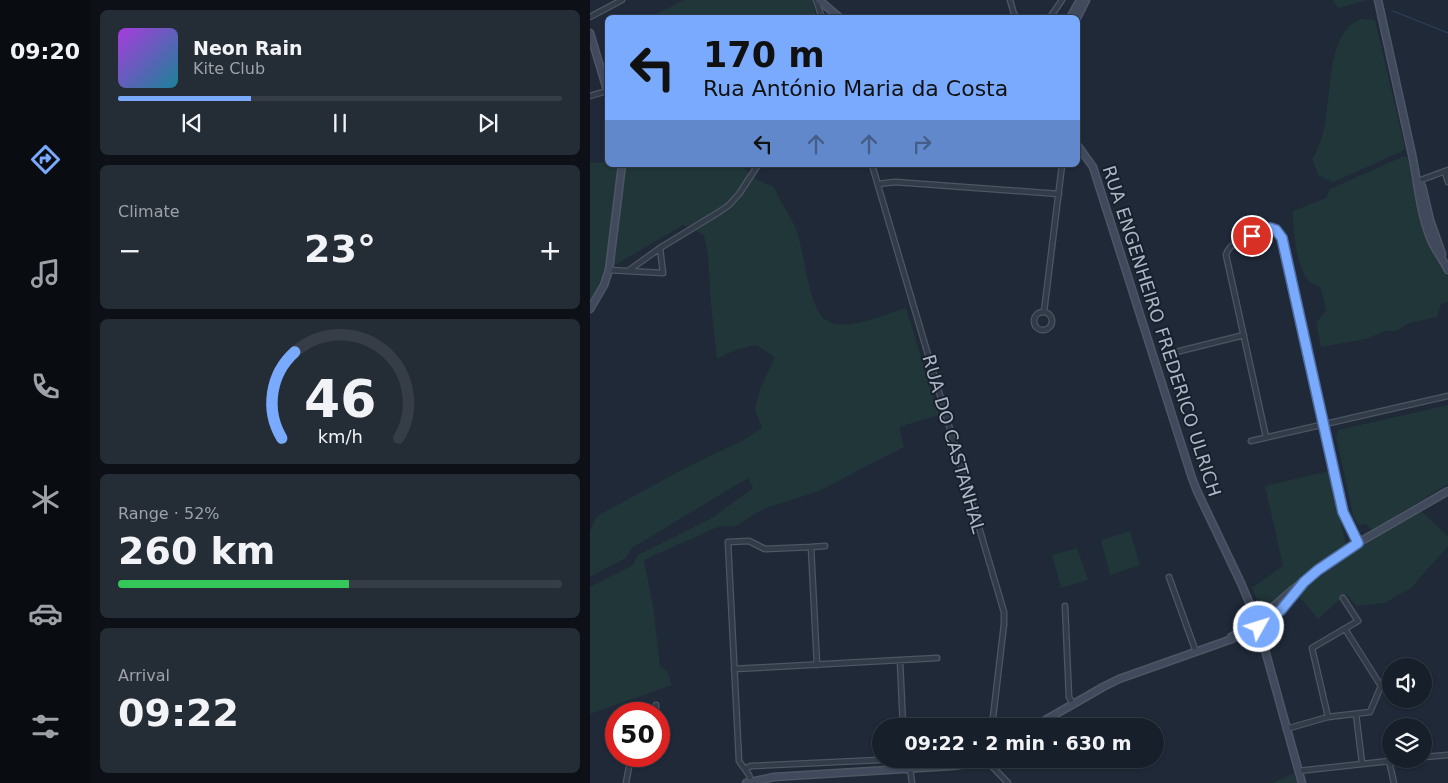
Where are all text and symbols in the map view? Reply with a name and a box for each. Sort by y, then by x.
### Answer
icon: left [620,35,685,100]
text: 170 m [703,35,825,75]
text: Neon Rain [193,37,302,59]
text: 09:20 [10,39,80,64]
text: Kite Club [193,59,265,78]
text: Rua António Maria da Costa [703,76,1008,101]
icon: previous [178,109,206,137]
icon: pause [326,109,354,137]
icon: next [474,109,502,137]
icon: left [749,130,777,158]
icon: ahead [802,130,830,158]
icon: ahead [855,130,883,158]
icon: right [908,130,936,158]
icon: directions [28,142,63,177]
street label: RUA ENGENHEIRO FREDERICO ULRICH [1098,163,1226,499]
text: Climate [118,202,180,221]
pin [1231,215,1273,257]
icon: arrive [1238,222,1266,250]
text: 23° [304,227,376,271]
text: − [118,234,141,267]
text: + [539,234,562,267]
icon: music [28,256,63,291]
street label: RUA DO CASTANHAL [918,352,990,536]
icon: phone [28,369,63,404]
text: 46 [304,369,376,429]
text: km/h [317,426,363,447]
icon: climate [28,482,63,517]
text: Range · 52% [118,504,220,523]
text: 260 km [118,529,275,573]
icon: car [28,596,63,631]
position arrow [1232,600,1284,652]
map controls [1382,658,1432,768]
button: sound [1382,658,1432,708]
text: Arrival [118,666,170,685]
text: 09:22 [118,691,239,735]
speed limit sign: 50 [605,702,670,767]
icon: filters [28,709,63,744]
button: layers [1382,718,1432,768]
text: 09:22 · 2 min · 630 m [904,732,1132,754]

